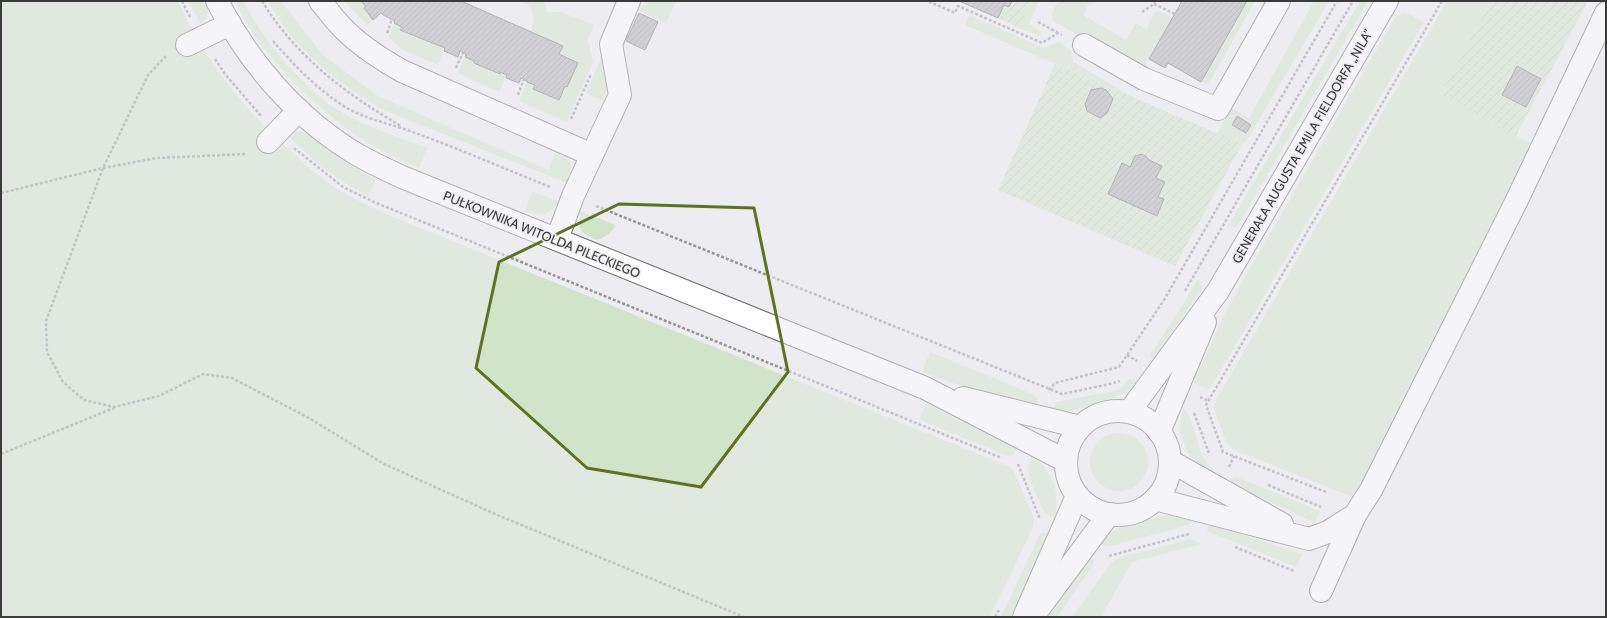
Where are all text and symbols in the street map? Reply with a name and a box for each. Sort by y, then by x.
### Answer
street label: GENERAŁA AUGUSTA EMILA FIELDORFA „NILA” [1228,26,1376,266]
street label: PUŁKOWNIKA WITOLDA PILECKIEGO [441,187,643,281]

